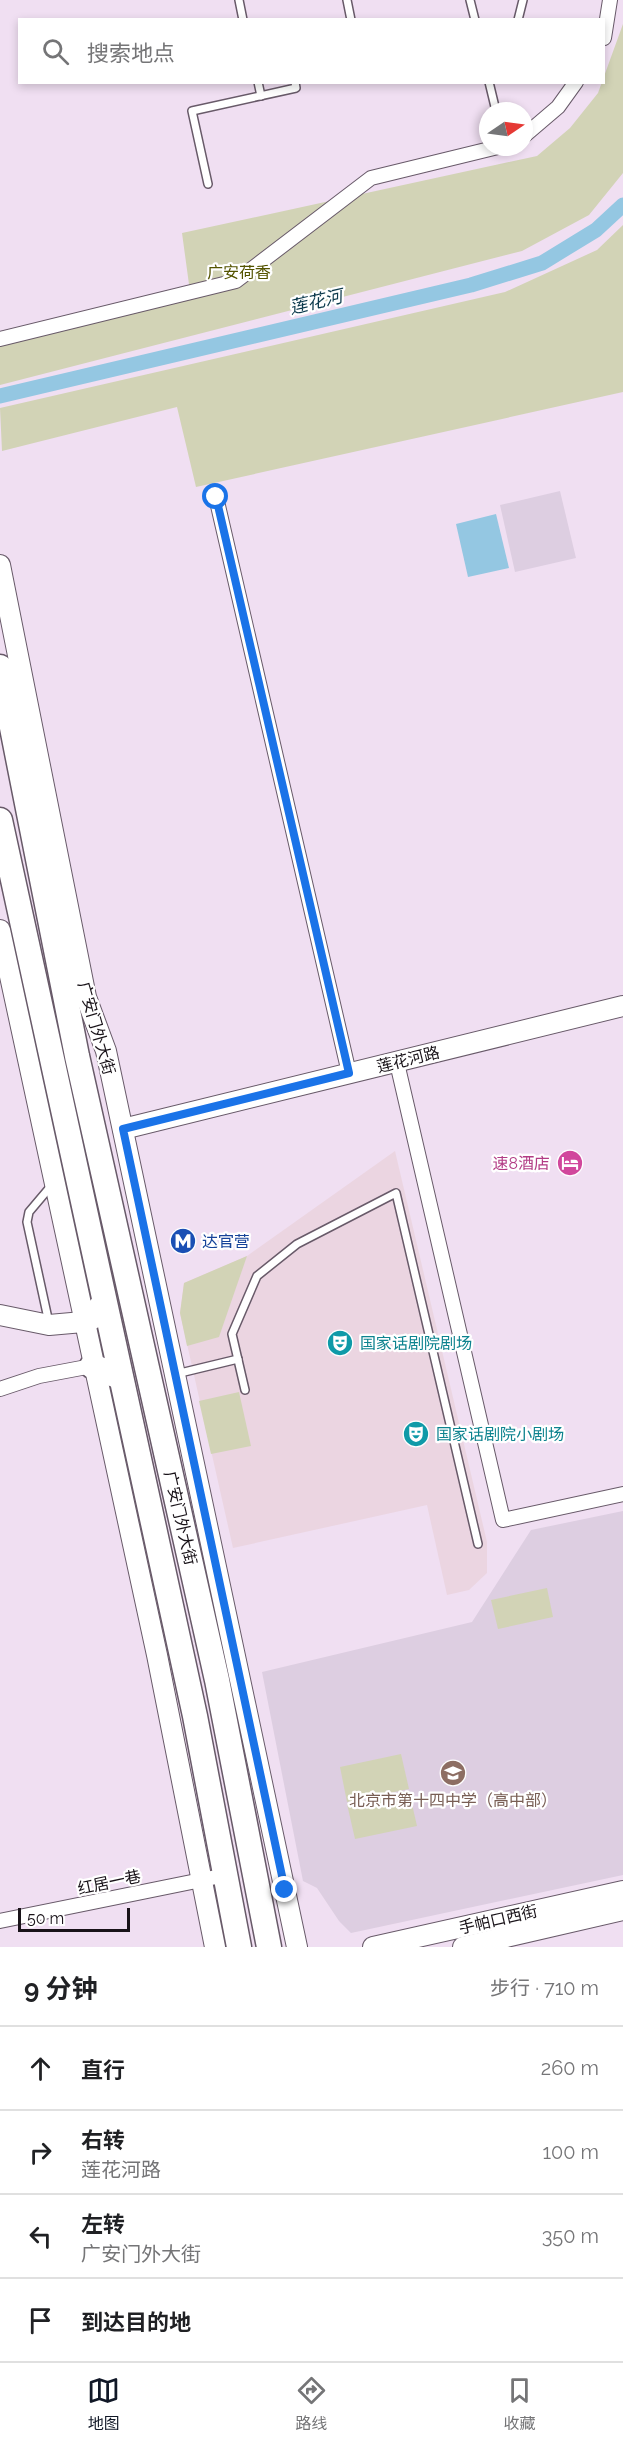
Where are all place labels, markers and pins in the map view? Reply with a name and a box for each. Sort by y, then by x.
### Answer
hotel icon: 速8酒店 [555,1148,585,1178]
place label: 速8酒店 [493,1154,550,1173]
metro station icon: 达官营 [168,1226,198,1256]
place label: 达官营 [202,1232,250,1251]
theatre icon: 国家话剧院剧场 [325,1328,355,1358]
place label: 国家话剧院剧场 [360,1334,472,1353]
theatre icon: 国家话剧院小剧场 [401,1419,431,1449]
place label: 国家话剧院小剧场 [436,1425,564,1444]
school or university icon: 北京市第十四中学（高中部） [438,1758,468,1788]
place label: 北京市第十四中学（高中部） [349,1791,557,1810]

